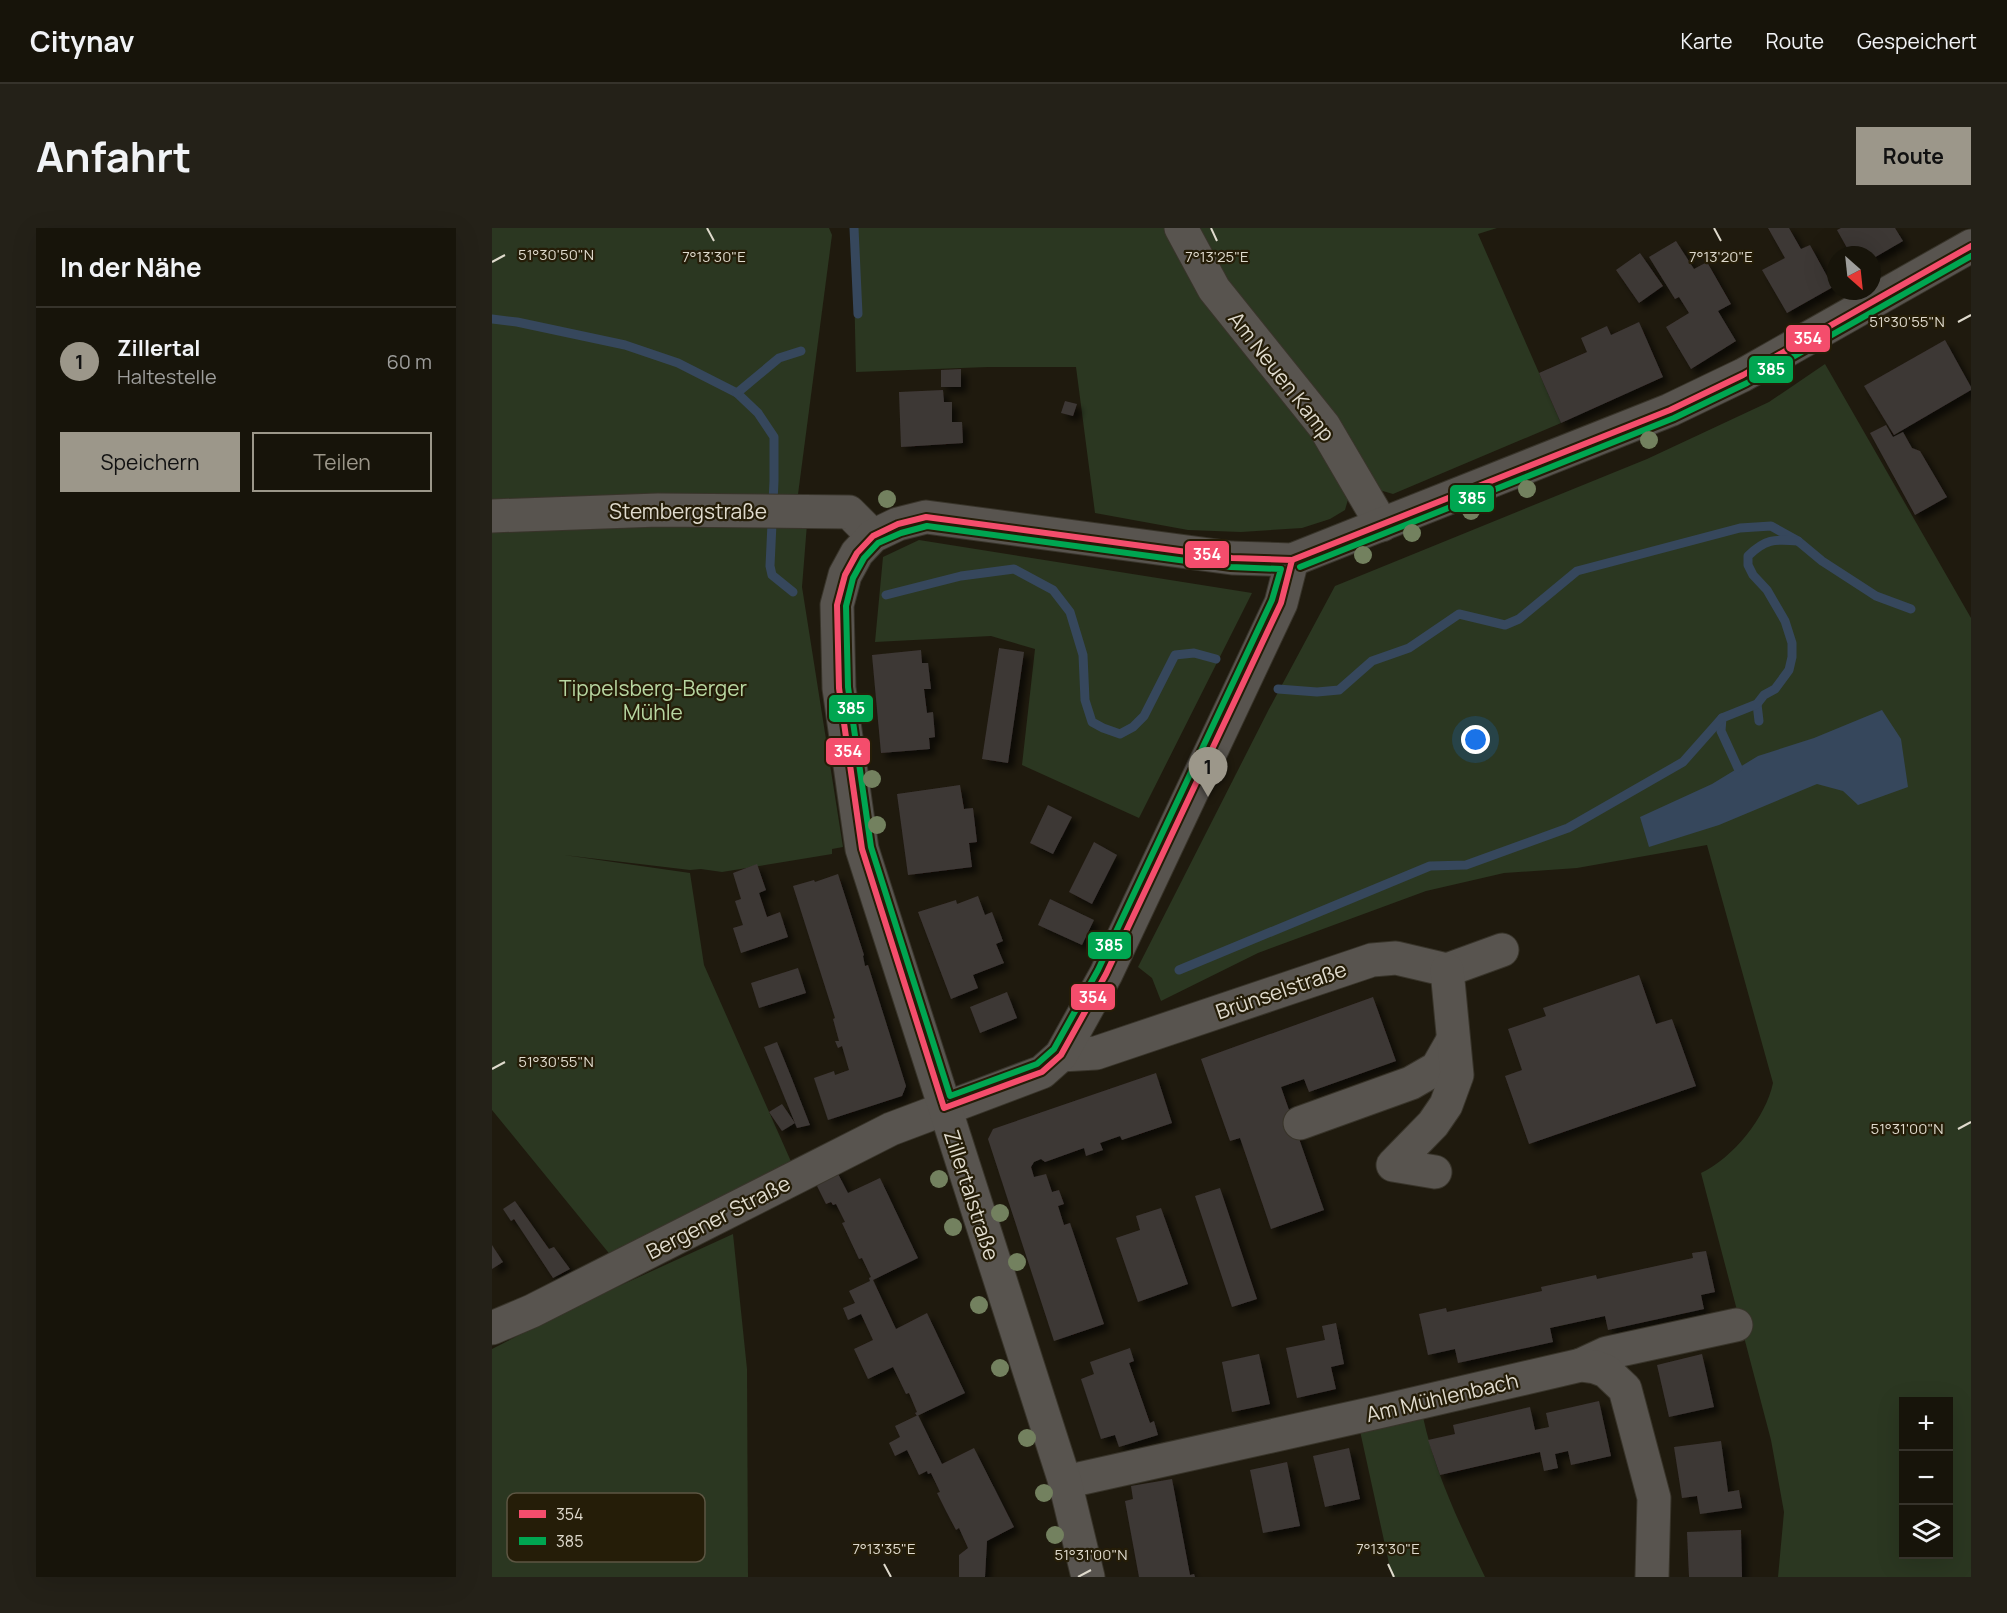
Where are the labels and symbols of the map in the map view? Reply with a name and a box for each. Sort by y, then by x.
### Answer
text: 51°30'50"N [518,244,594,265]
text: 7°13'30"E [682,246,746,267]
text: 7°13'25"E [1185,246,1249,267]
text: 7°13'20"E [1689,246,1753,267]
north arrow [1827,246,1881,300]
street label: Am Neuen Kamp [1223,305,1341,447]
text: 51°30'55"N [1869,311,1945,332]
line badge: 354 [1785,324,1831,353]
text: 354 [1794,327,1822,349]
line badge: 385 [1748,355,1794,384]
text: 385 [1757,358,1785,380]
line badge: 385 [1449,484,1495,513]
text: 385 [1458,487,1486,509]
street label: Stembergstraße [609,497,767,525]
line badge: 354 [1184,540,1230,569]
text: 354 [1193,543,1221,565]
park label: Tippelsberg-Berger Mühle [559,674,748,726]
line badge: 385 [828,694,874,723]
text: 385 [837,697,865,719]
your location [1461,725,1490,754]
line badge: 354 [825,737,871,766]
text: 354 [834,740,862,762]
pin: 1 [1188,748,1228,797]
line badge: 385 [1087,931,1132,960]
text: 385 [1095,934,1123,956]
street label: Brünselstraße [1212,955,1350,1025]
line badge: 354 [1070,983,1116,1011]
text: 354 [1079,986,1107,1008]
text: 51°30'55"N [518,1051,594,1072]
text: 51°31'00"N [1870,1118,1944,1139]
street label: Zillertalstraße [938,1126,1006,1264]
street label: Bergener Straße [641,1169,795,1265]
street label: Am Mühlenbach [1363,1366,1521,1428]
legend [507,1493,705,1562]
text: 354 [556,1503,584,1525]
text: 385 [556,1530,583,1552]
text: 7°13'35"E [852,1538,916,1559]
text: 7°13'30"E [1356,1538,1420,1559]
text: 51°31'00"N [1054,1544,1128,1565]

